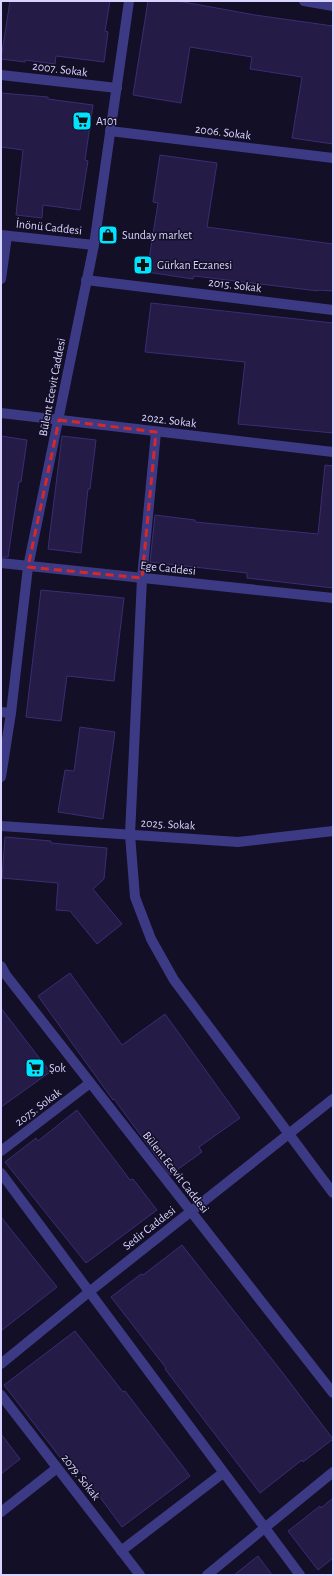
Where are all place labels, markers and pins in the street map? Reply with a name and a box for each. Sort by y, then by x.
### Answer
supermarket icon: A101 [71,110,93,132]
place label: A101 [96,115,118,127]
shop icon: Sunday market [97,224,119,246]
place label: Sunday market [122,229,192,242]
pharmacy icon: Gürkan Eczanesi [132,254,154,276]
place label: Gürkan Eczanesi [157,259,232,271]
supermarket icon: Şok [24,1057,46,1079]
place label: Şok [49,1062,66,1074]

